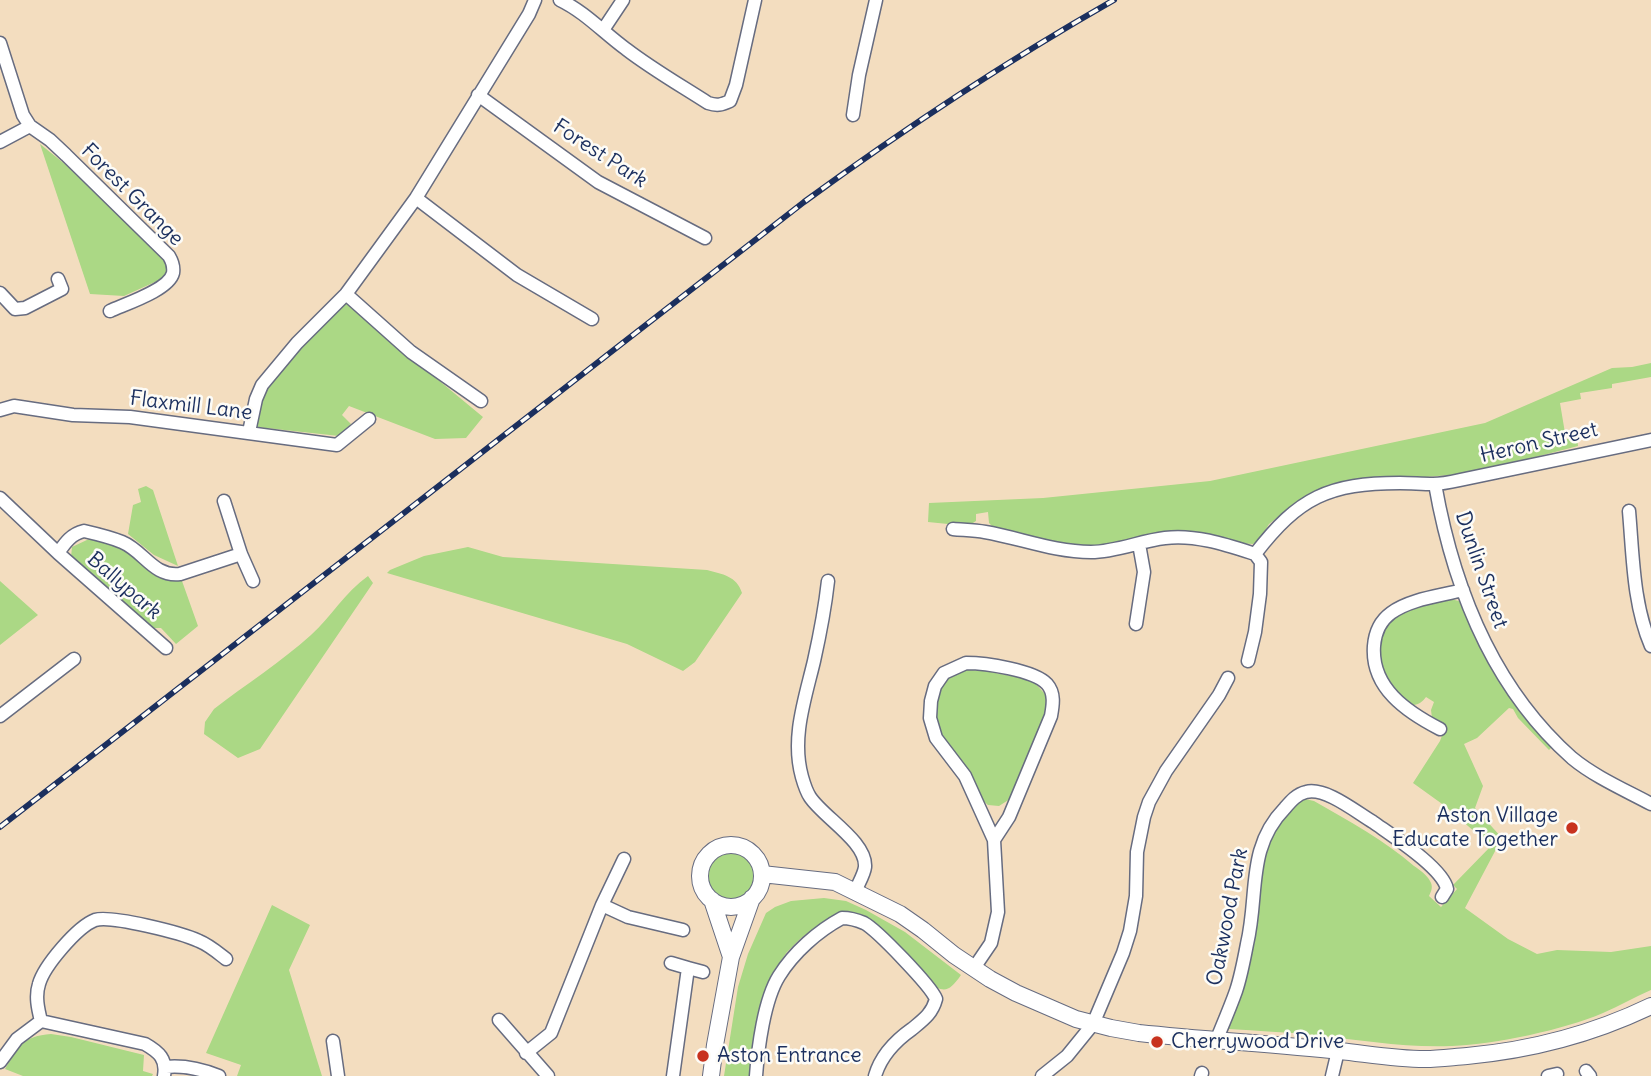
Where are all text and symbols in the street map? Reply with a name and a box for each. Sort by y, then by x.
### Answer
street label: Forest Park [548,114,652,194]
street label: Forest Grange [76,139,188,251]
street label: Flaxmill Lane [128,386,254,426]
street label: Heron Street [1478,417,1600,469]
street label: Dunlin Street [1449,508,1513,632]
street label: Ballypark [82,547,166,625]
place label: Aston Village Educate Together [1392,803,1558,853]
marker: Aston Village Educate Together [1564,820,1580,836]
street label: Oakwood Park [1202,846,1254,988]
place label: Cherrywood Drive [1171,1029,1344,1055]
marker: Cherrywood Drive [1149,1034,1165,1050]
place label: Aston Entrance [717,1043,861,1069]
marker: Aston Entrance [695,1048,711,1064]

